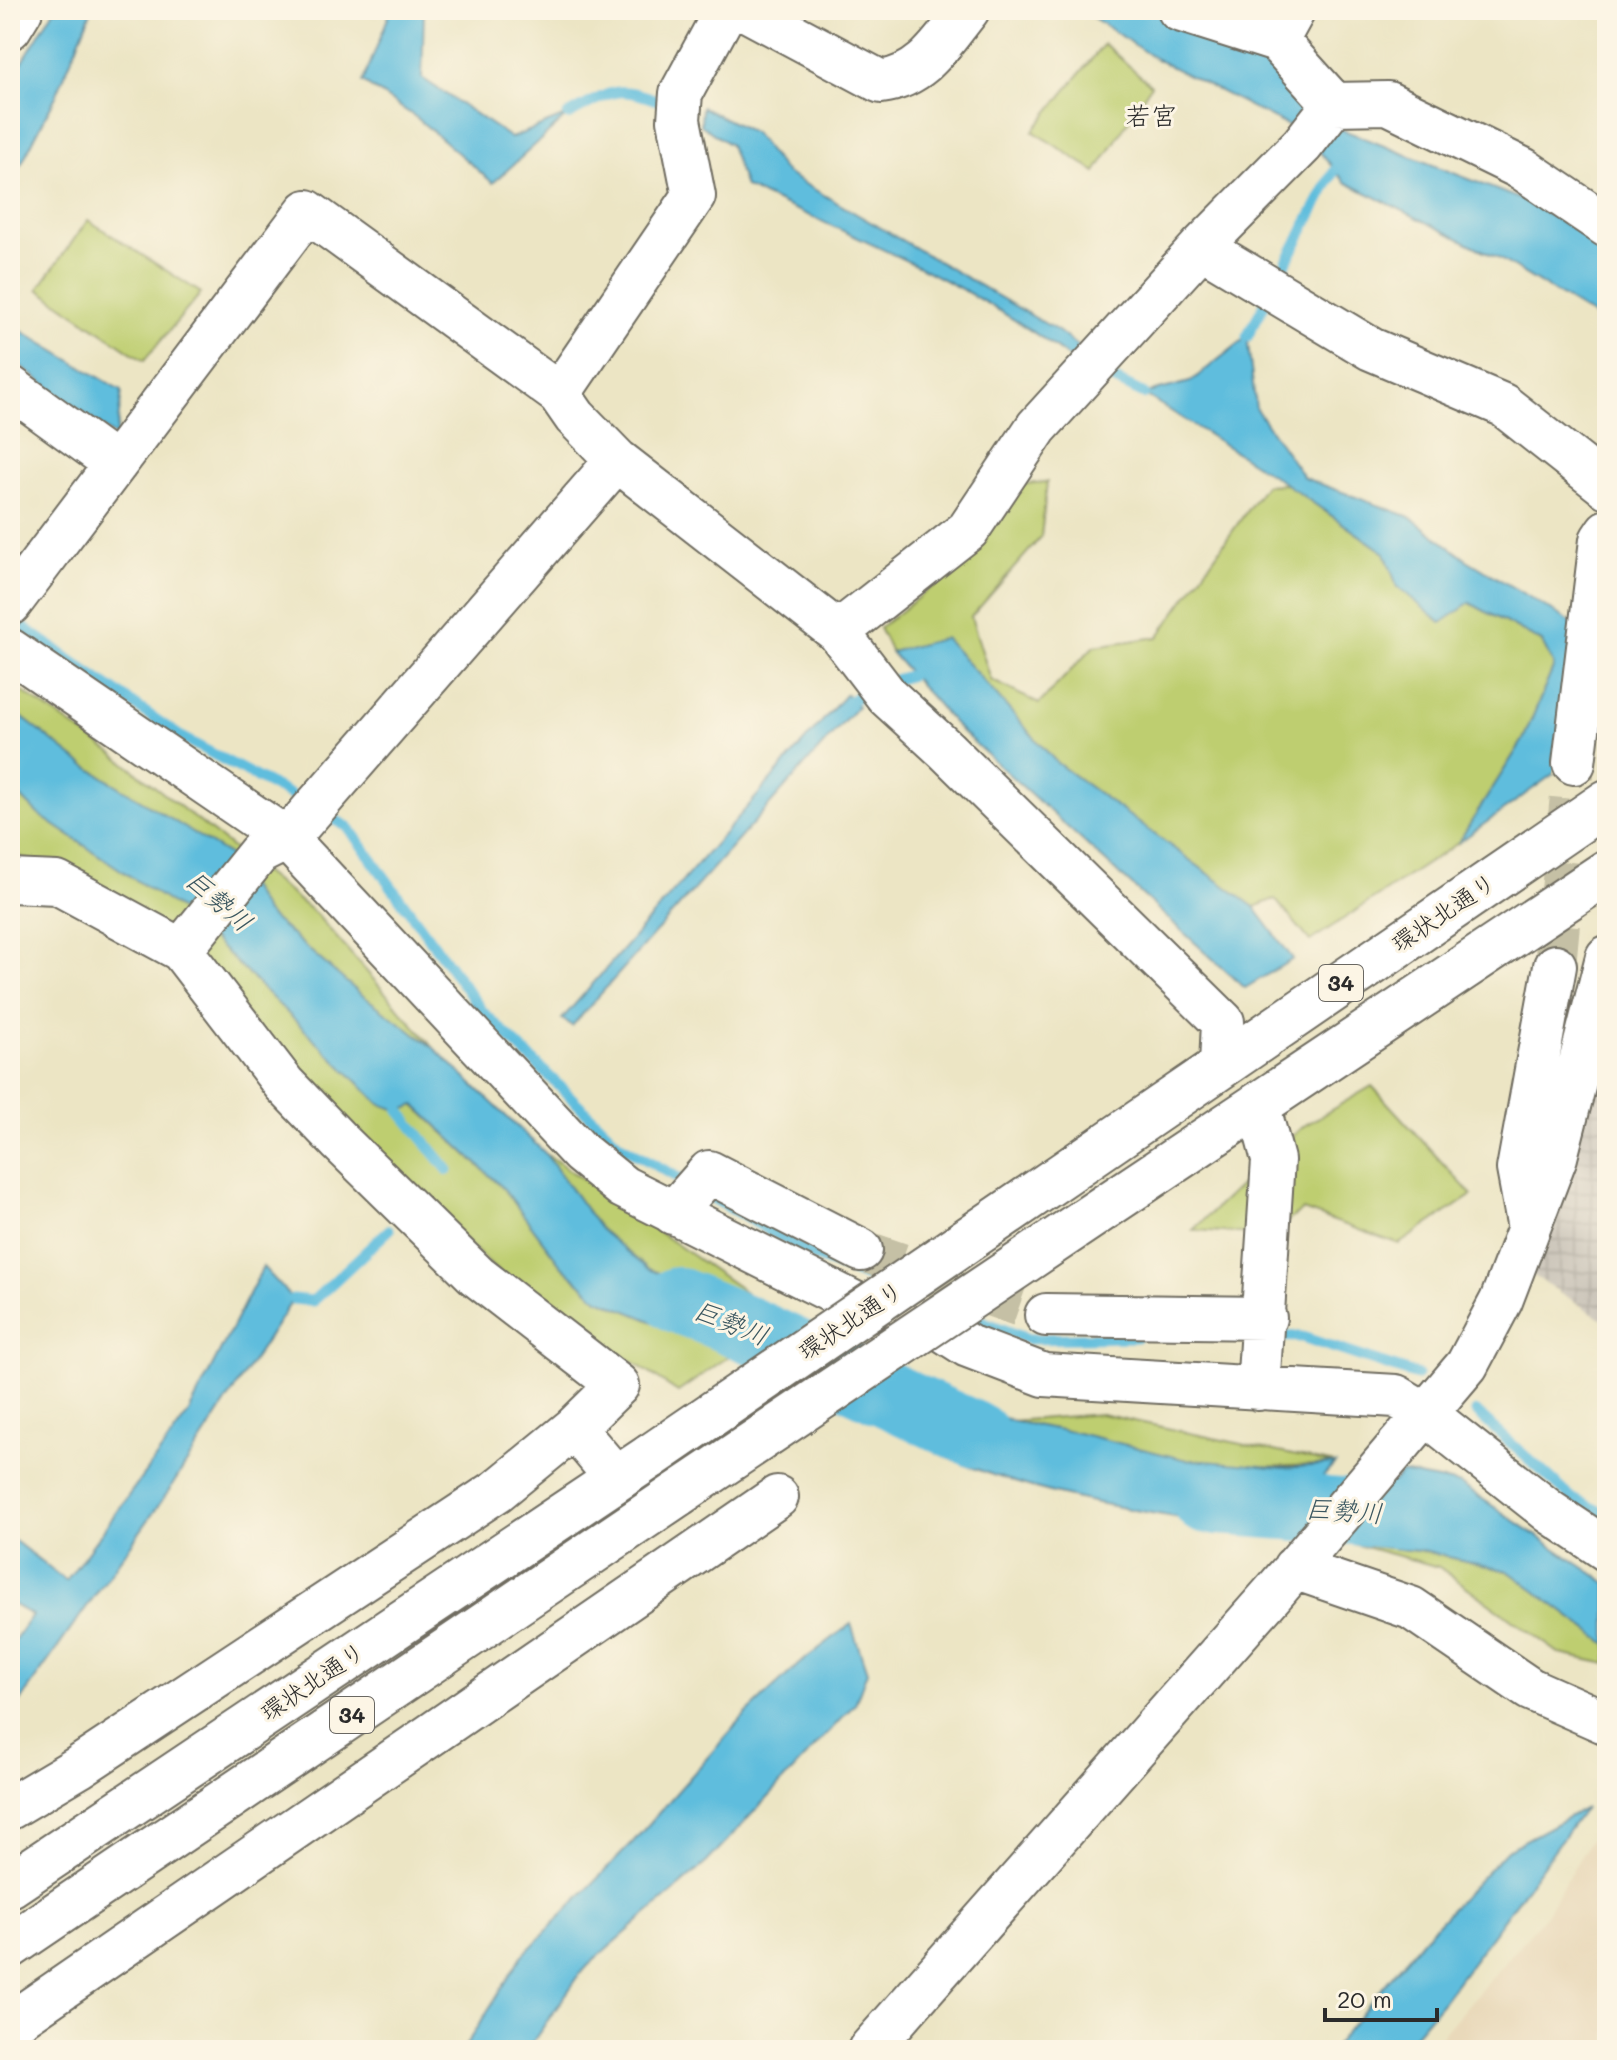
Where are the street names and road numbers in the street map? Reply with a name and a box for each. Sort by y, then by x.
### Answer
street label: 環状北通り [1385,865,1502,958]
road number: 34 [1319,965,1363,1001]
street label: 環状北通り [792,1273,909,1366]
street label: 環状北通り [254,1634,371,1727]
road number: 34 [330,1697,374,1733]

